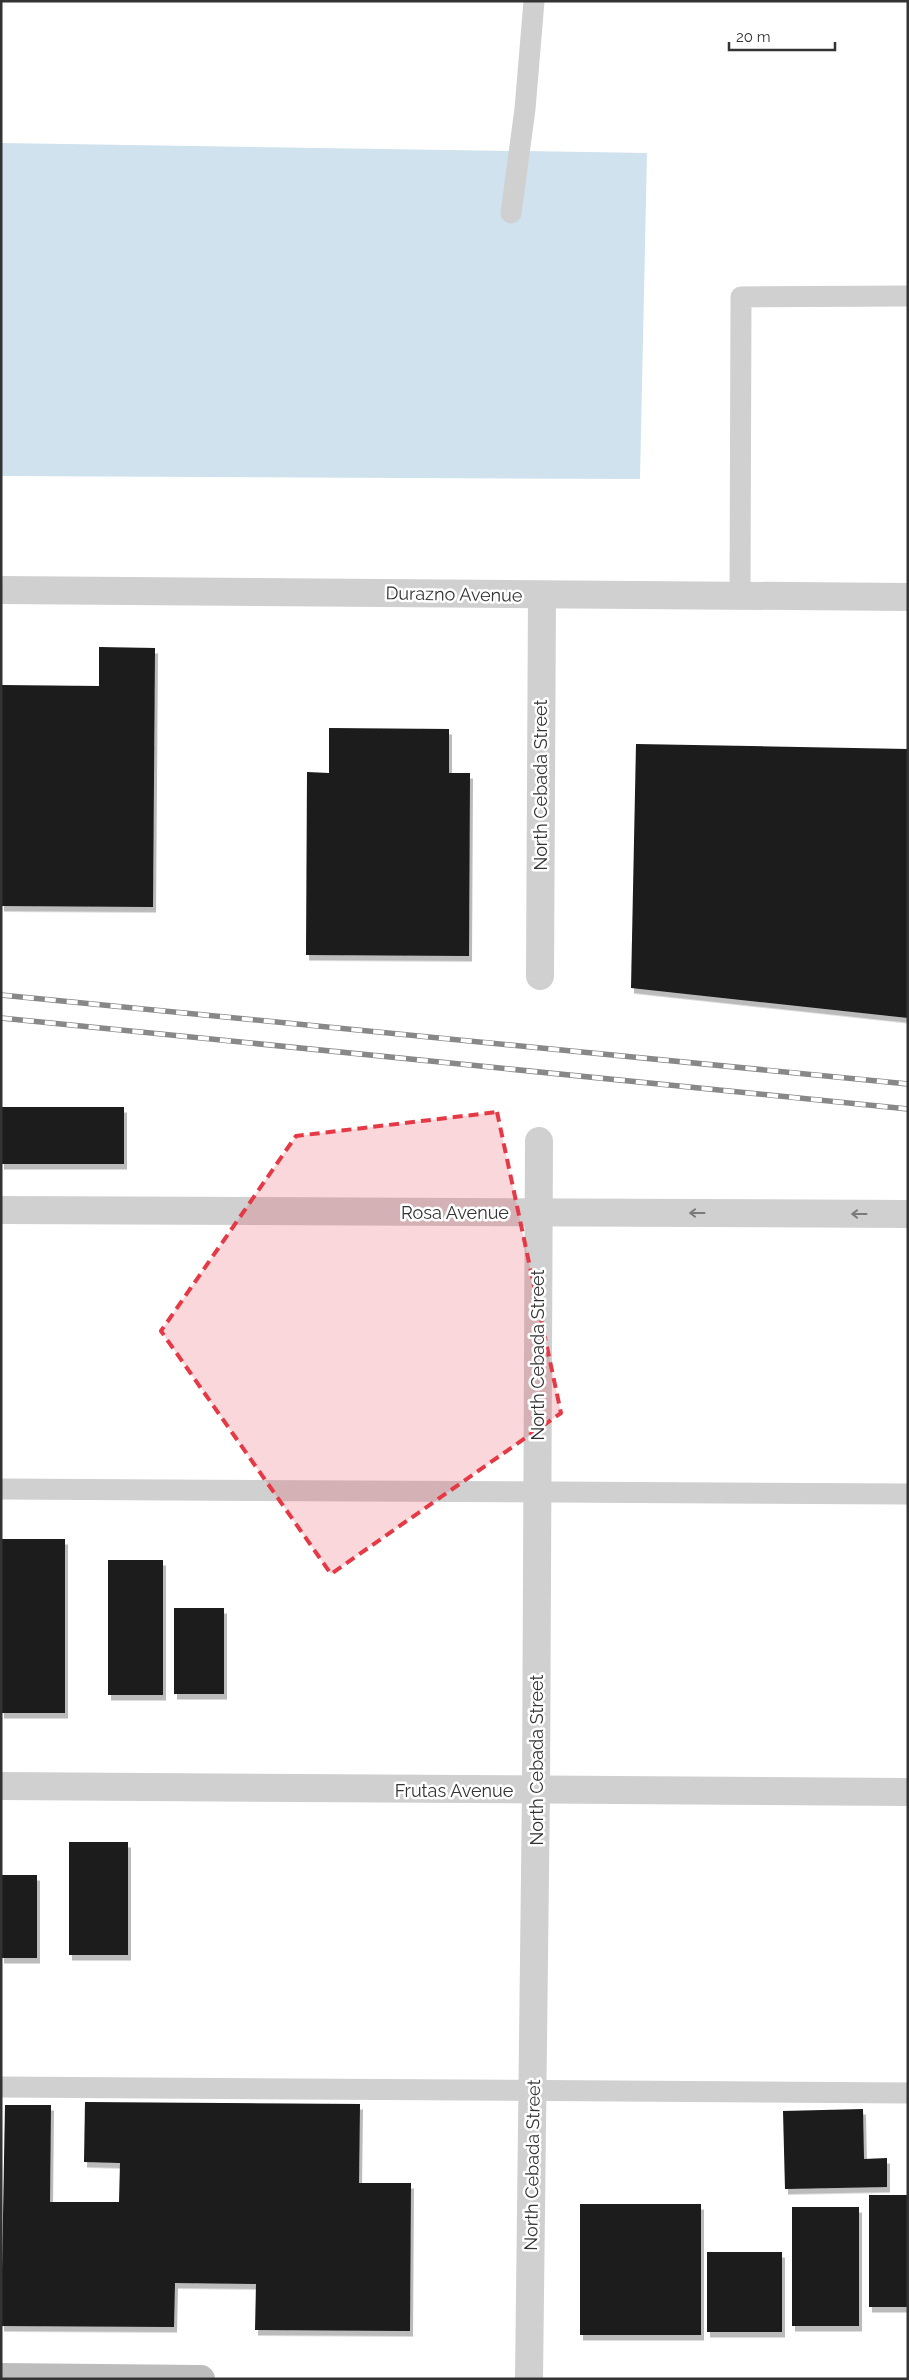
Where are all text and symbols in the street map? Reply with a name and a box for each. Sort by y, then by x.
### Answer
scale bar [729,20,835,52]
text: 20 m [736,28,771,46]
street label: Durazno Avenue [385,582,523,606]
street label: North Cebada Street [530,699,551,871]
street label: Rosa Avenue [401,1202,509,1223]
one-way arrow [689,1208,705,1218]
one-way arrow [851,1209,868,1219]
street label: North Cebada Street [527,1269,548,1441]
street label: North Cebada Street [526,1674,547,1846]
street label: Frutas Avenue [395,1780,514,1801]
street label: North Cebada Street [520,2079,544,2251]

